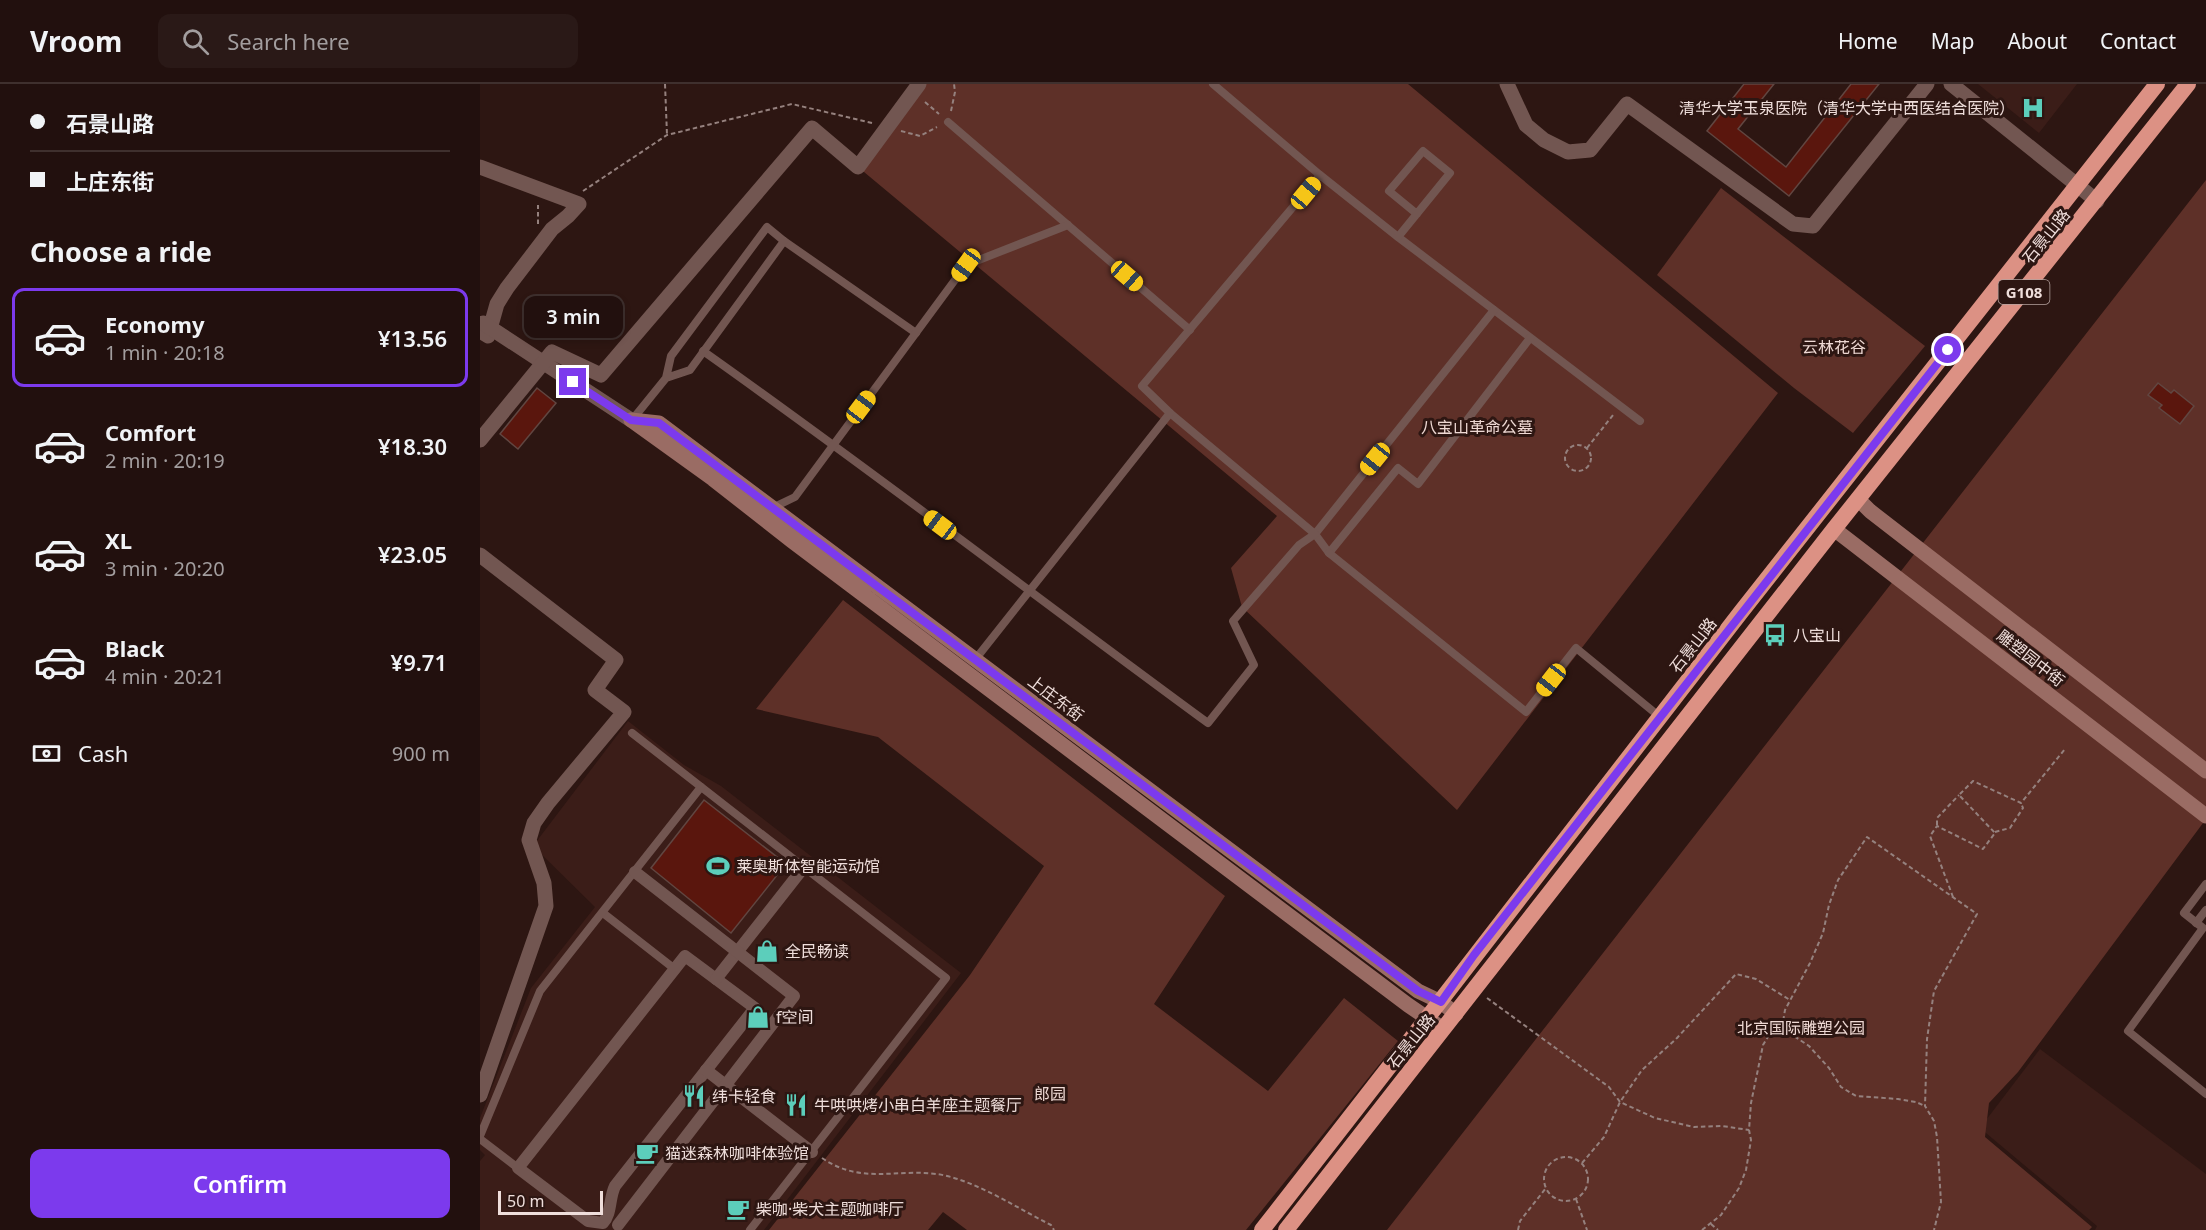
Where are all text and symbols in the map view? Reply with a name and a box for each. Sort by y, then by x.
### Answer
search box [158,14,578,68]
text: Vroom [30,22,122,60]
icon: search [179,25,212,58]
text: Search here [227,26,350,56]
text: Home [1838,27,1898,55]
text: Map [1931,27,1974,55]
text: About [2007,27,2067,55]
text: Contact [2100,27,2176,55]
hospital icon: 清华大学玉泉医院（清华大学中西医结合医院） [2020,95,2046,121]
place label: 清华大学玉泉医院（清华大学中西医结合医院） [1679,97,2015,119]
text: 石景山路 [66,108,154,138]
text: 上庄东街 [66,166,154,196]
car [1288,173,1324,213]
street label: 石景山路 [2017,204,2075,268]
text: Choose a ride [30,233,212,270]
car [948,245,984,285]
car [1108,257,1146,295]
road number: G108 [1998,280,2050,304]
callout: 3 min [524,295,622,337]
text: 3 min [546,303,601,330]
text: Economy [105,309,204,339]
icon: car [33,311,87,365]
text: ¥13.56 [378,323,447,353]
park label: 云林花谷 [1802,336,1866,358]
route start [1934,336,1961,363]
text: 1 min · 20:18 [105,339,225,366]
route end [559,368,586,395]
car [843,387,879,427]
park label: 八宝山革命公墓 [1421,416,1533,438]
text: Comfort [105,417,196,447]
icon: car [33,419,87,473]
text: ¥18.30 [378,431,447,461]
car [1357,439,1393,479]
text: 2 min · 20:19 [105,447,225,474]
car [920,507,960,543]
text: XL [105,525,132,555]
icon: car [33,527,87,581]
text: ¥23.05 [378,539,447,569]
text: 3 min · 20:20 [105,555,225,582]
street label: 石景山路 [1665,613,1721,677]
bus stop icon: 八宝山 [1762,622,1788,648]
place label: 八宝山 [1793,624,1841,646]
street label: 雕塑园中街 [1993,625,2069,691]
text: Black [105,633,164,663]
icon: car [33,635,87,689]
text: ¥9.71 [391,647,447,677]
car [1533,660,1569,700]
text: 4 min · 20:21 [105,663,225,690]
street label: 上庄东街 [1024,670,1088,726]
icon: cash [30,737,63,770]
text: Cash [78,738,128,768]
text: 900 m [392,740,450,767]
sports icon: 莱奥斯体智能运动馆 [705,853,731,879]
place label: 莱奥斯体智能运动馆 [736,855,880,877]
shop icon: 全民畅读 [754,938,780,964]
place label: 全民畅读 [785,940,849,962]
shop icon: f空间 [745,1004,771,1030]
place label: f空间 [776,1006,814,1028]
street label: 石景山路 [1382,1009,1440,1073]
park label: 北京国际雕塑公园 [1737,1017,1865,1039]
restaurant icon: 纬卡轻食 [681,1083,707,1109]
park label: 郎园 [1034,1083,1066,1105]
place label: 纬卡轻食 [712,1085,776,1107]
restaurant icon: 牛哄哄烤小串白羊座主题餐厅 [783,1092,809,1118]
place label: 牛哄哄烤小串白羊座主题餐厅 [814,1094,1022,1116]
cafe icon: 猫迷森林咖啡体验馆 [634,1140,660,1166]
place label: 猫迷森林咖啡体验馆 [665,1142,809,1164]
button: Confirm [30,1149,450,1218]
scale bar [498,1188,603,1216]
text: 50 m [507,1190,544,1212]
cafe icon: 柴咖·柴犬主题咖啡厅 [725,1196,751,1222]
place label: 柴咖·柴犬主题咖啡厅 [756,1198,904,1220]

